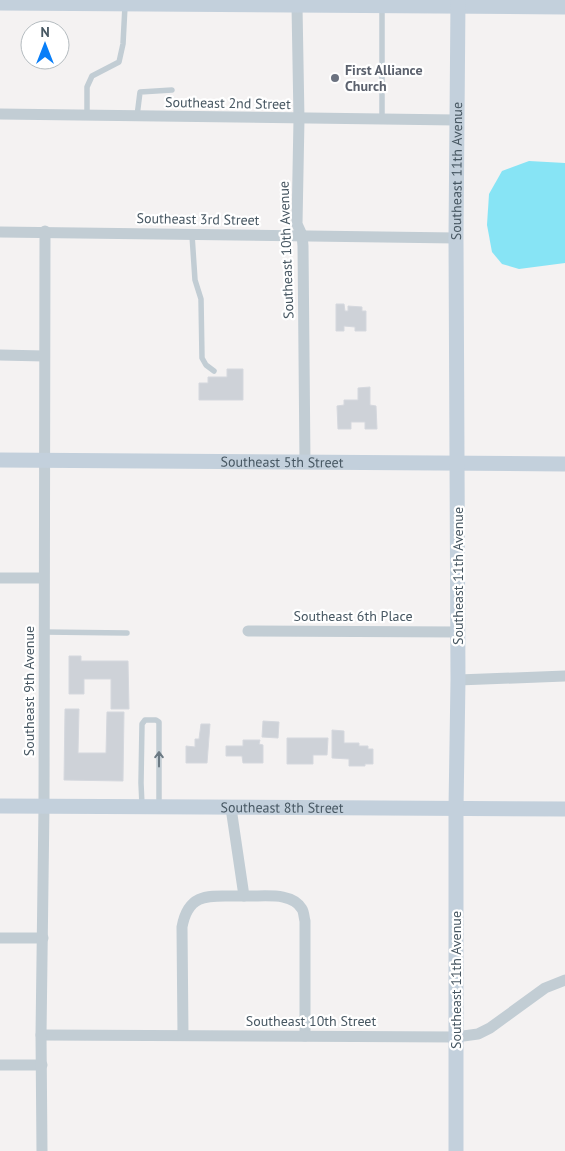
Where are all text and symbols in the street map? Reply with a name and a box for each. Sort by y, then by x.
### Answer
north arrow [20,20,70,70]
text: N [40,23,50,41]
place label: First Alliance Church [345,61,423,95]
marker: First Alliance Church [329,72,341,84]
street label: Southeast 2nd Street [165,93,291,113]
street label: Southeast 11th Avenue [447,102,466,240]
street label: Southeast 10th Avenue [275,181,297,319]
street label: Southeast 3rd Street [136,209,260,229]
street label: Southeast 5th Street [220,453,344,471]
street label: Southeast 11th Avenue [449,507,467,645]
street label: Southeast 6th Place [293,607,413,625]
street label: Southeast 9th Avenue [20,626,38,756]
one-way arrow [154,751,164,767]
street label: Southeast 8th Street [220,798,344,817]
street label: Southeast 11th Avenue [447,911,465,1049]
street label: Southeast 10th Street [246,1012,376,1030]

